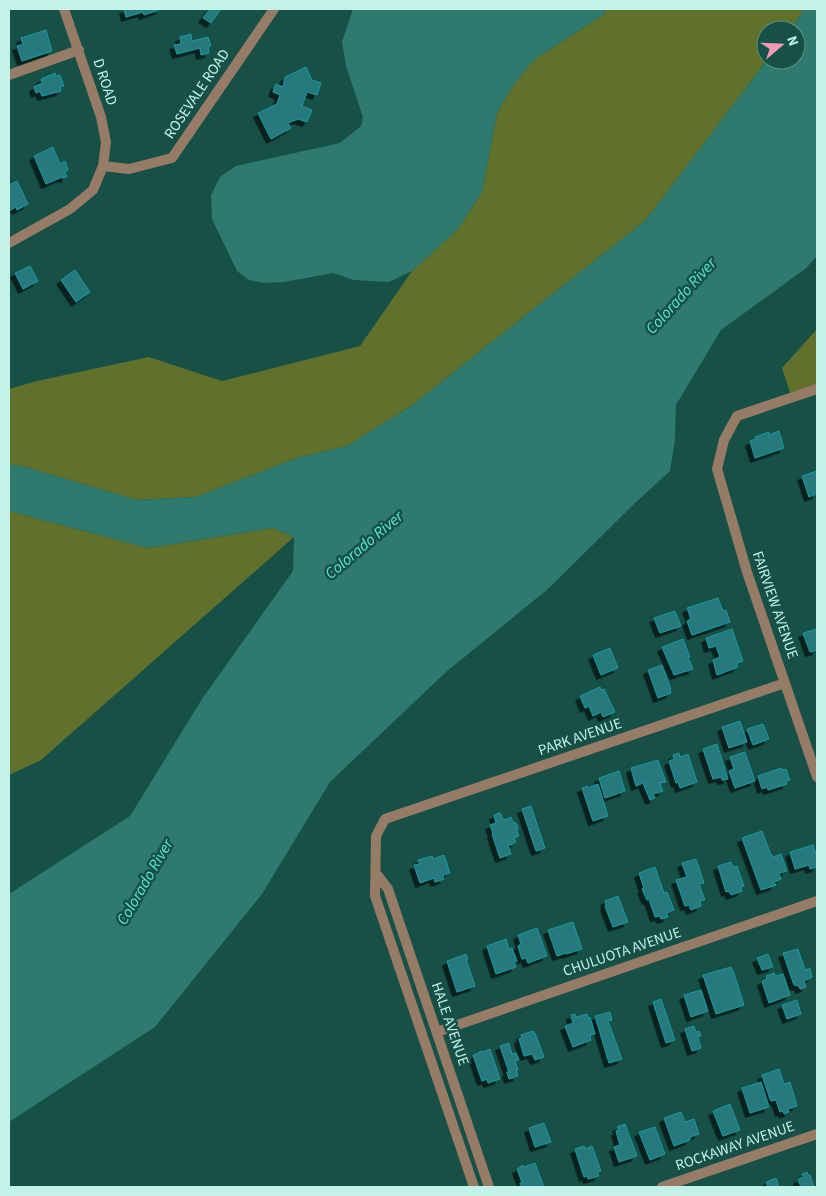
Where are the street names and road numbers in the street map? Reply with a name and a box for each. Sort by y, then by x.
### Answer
street label: ROSEVALE ROAD [159,45,235,143]
street label: D ROAD [88,56,122,108]
street label: FAIRVIEW AVENUE [747,548,803,662]
street label: PARK AVENUE [535,713,625,761]
street label: CHULUOTA AVENUE [560,922,684,982]
street label: HALE AVENUE [426,979,474,1069]
street label: ROCKAWAY AVENUE [673,1116,797,1176]

